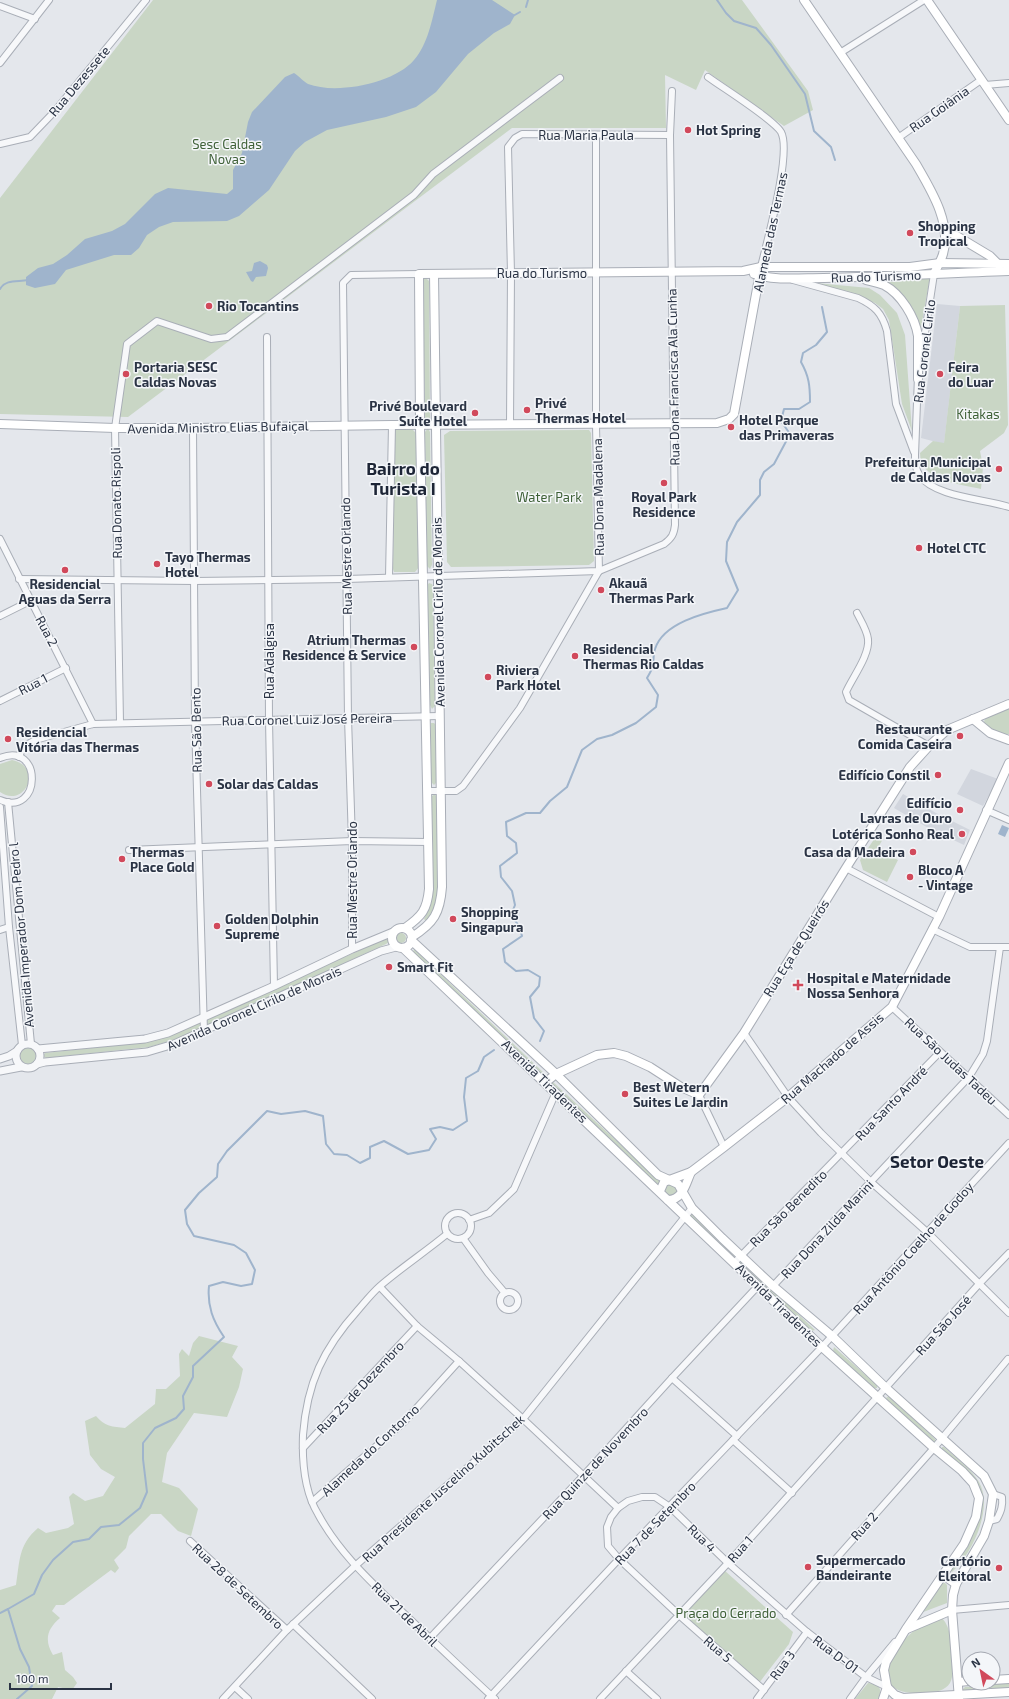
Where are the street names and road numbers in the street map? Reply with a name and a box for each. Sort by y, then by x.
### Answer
street label: Rua Dezessete [45,43,113,119]
street label: Rua Goiânia [906,83,972,135]
street label: Rua Maria Paula [538,127,634,143]
street label: Alameda das Termas [749,171,791,293]
street label: Rua do Turismo [497,265,587,281]
street label: Rua do Turismo [830,266,922,286]
street label: Rua Dona Francisca Ala Cunha [663,288,683,466]
street label: Rua Coronel Cirilo [910,298,938,404]
street label: Avenida Ministro Elias Bufaiçal [127,417,309,438]
street label: Rua Dona Madalena [589,438,607,556]
street label: Rua Donato Rispoli [107,447,125,559]
street label: Rua Mestre Orlando [337,497,355,615]
street label: Avenida Coronel Cirilo de Morais [428,517,448,707]
street label: Rua 2 [32,613,62,649]
street label: Rua Adalgisa [261,623,277,699]
street label: Rua 1 [16,670,50,698]
street label: Rua São Bento [187,687,205,773]
street label: Rua Coronel Luiz José Pereira [222,710,392,728]
street label: Rua Mestre Orlando [344,821,360,939]
street label: Avenida Imperador Dom Pedro l [5,842,37,1028]
street label: Rua Eça de Queirós [760,896,833,1000]
street label: Avenida Coronel Cirilo de Morais [164,962,344,1054]
street label: Rua Machado de Assis [777,1009,887,1107]
street label: Rua São Judas Tadeu [901,1014,1001,1108]
street label: Avenida Tiradentes [499,1036,591,1126]
street label: Rua Santo André [851,1062,931,1144]
street label: Rua São Benedito [746,1166,830,1250]
street label: Rua Dona Zilda Marini [777,1176,877,1282]
street label: Rua Antônio Coelho de Godoy [849,1179,977,1317]
street label: Avenida Tiradentes [733,1260,825,1350]
street label: Rua São José [912,1292,974,1358]
street label: Rua 25 de Dezembro [313,1338,407,1436]
street label: Alameda do Contorno [318,1401,422,1499]
street label: Rua Quinze de Novembro [539,1404,651,1522]
street label: Rua Presidente Juscelino Kubitschek [359,1411,528,1565]
street label: Rua 7 de Setembro [611,1478,699,1568]
street label: Rua 2 [847,1508,881,1544]
street label: Rua 4 [684,1521,720,1555]
street label: Rua 1 [724,1532,756,1566]
street label: Rua 28 de Setembro [189,1540,287,1632]
street label: Rua 21 de Abril [369,1578,441,1650]
street label: Rua 5 [701,1632,736,1666]
street label: Rua D-01 [810,1632,862,1676]
street label: Rua 3 [766,1647,798,1683]

